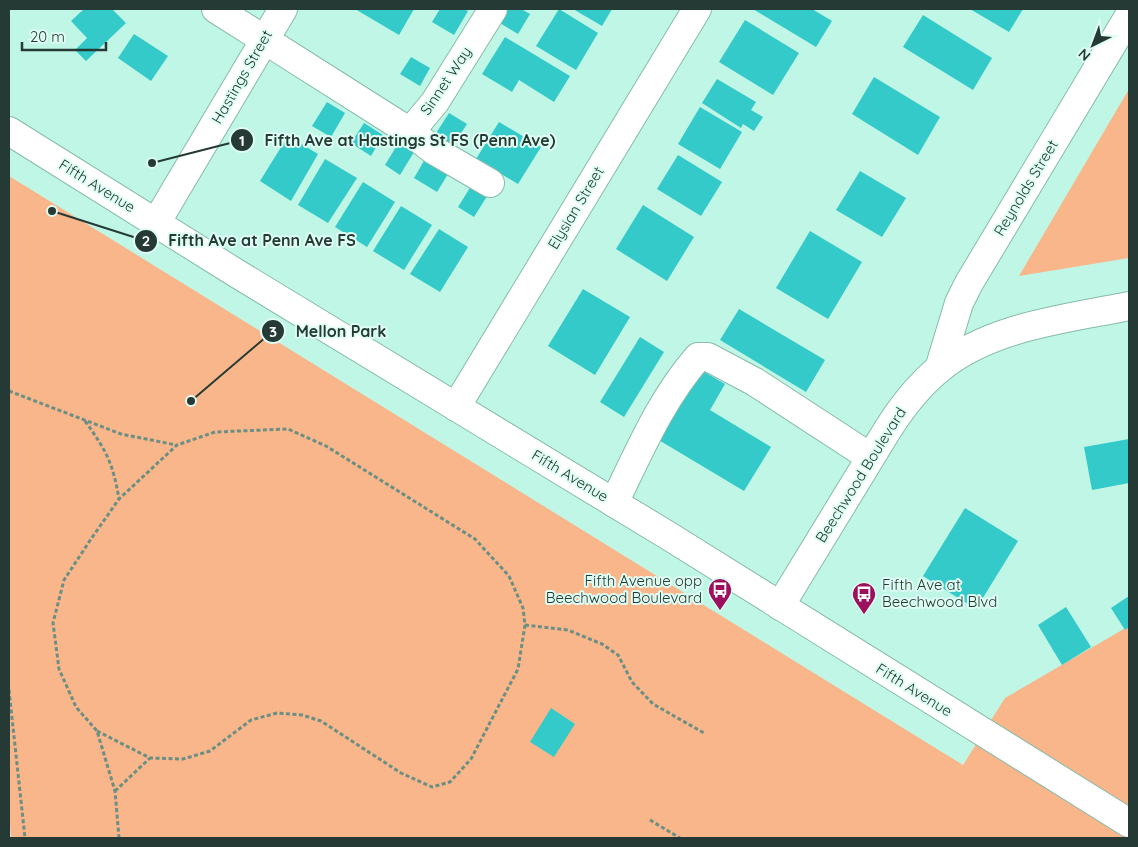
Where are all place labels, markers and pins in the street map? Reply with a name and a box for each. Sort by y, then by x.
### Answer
callout: Fifth Ave at Hastings St FS (Penn Ave) [229,125,565,156]
callout: Fifth Ave at Penn Ave FS [133,225,366,256]
callout: Mellon Park [261,316,397,347]
place label: Fifth Avenue opp Beechwood Boulevard [546,571,702,607]
place label: Fifth Ave at Beechwood Blvd [882,575,997,611]
bus stop icon: Fifth Avenue opp Beechwood Boulevard [707,577,733,611]
bus stop icon: Fifth Ave at Beechwood Blvd [851,581,877,615]

